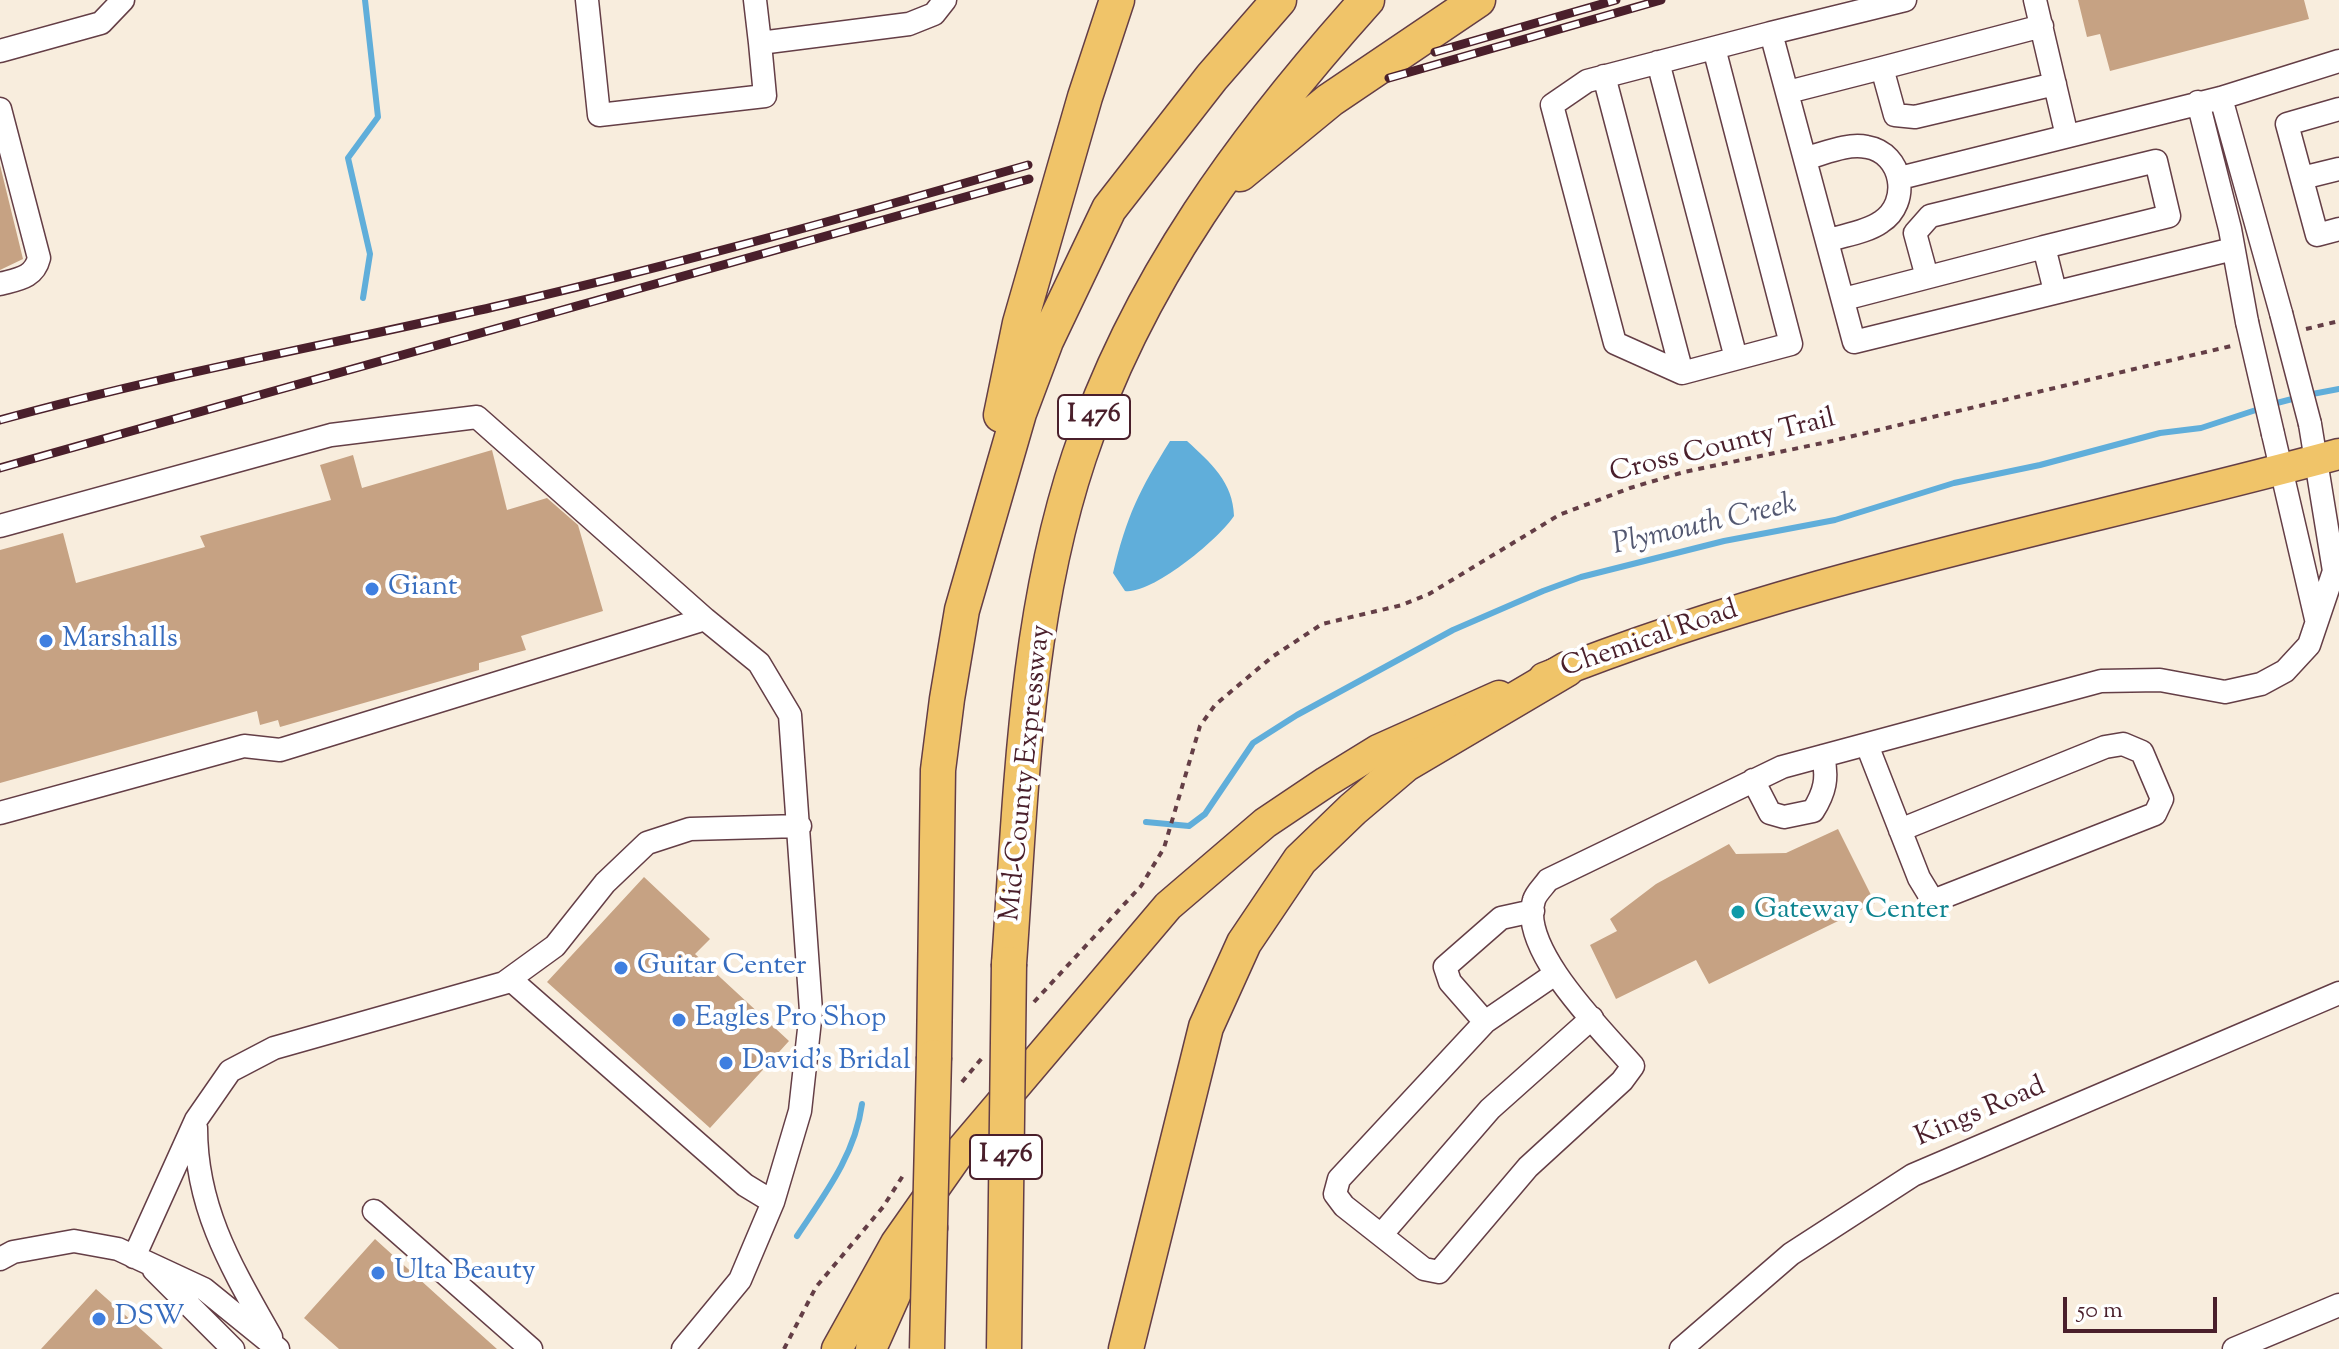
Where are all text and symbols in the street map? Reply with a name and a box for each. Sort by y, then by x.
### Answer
road number: I 476 [1058,395,1130,439]
street label: Cross County Trail [1607,404,1839,492]
water label: Plymouth Creek [1610,488,1800,566]
place label: Giant [388,572,458,606]
marker: Giant [363,580,381,598]
street label: Chemical Road [1557,595,1743,687]
street label: Mid-County Expressway [996,623,1060,923]
place label: Marshalls [62,624,178,658]
marker: Marshalls [37,632,55,650]
place label: Gateway Center [1754,895,1949,929]
marker: Gateway Center [1729,903,1747,921]
place label: Guitar Center [637,951,807,985]
marker: Guitar Center [612,959,630,977]
place label: Eagles Pro Shop [695,1003,886,1037]
marker: Eagles Pro Shop [670,1011,688,1029]
place label: David's Bridal [742,1046,911,1080]
marker: David's Bridal [717,1054,735,1072]
street label: Kings Road [1911,1072,2051,1156]
road number: I 476 [970,1135,1042,1179]
place label: Ulta Beauty [394,1256,536,1290]
marker: Ulta Beauty [369,1264,387,1282]
scale bar [2067,1281,2221,1331]
text: 50 m [2077,1294,2123,1328]
place label: DSW [115,1302,185,1336]
marker: DSW [90,1310,108,1328]

